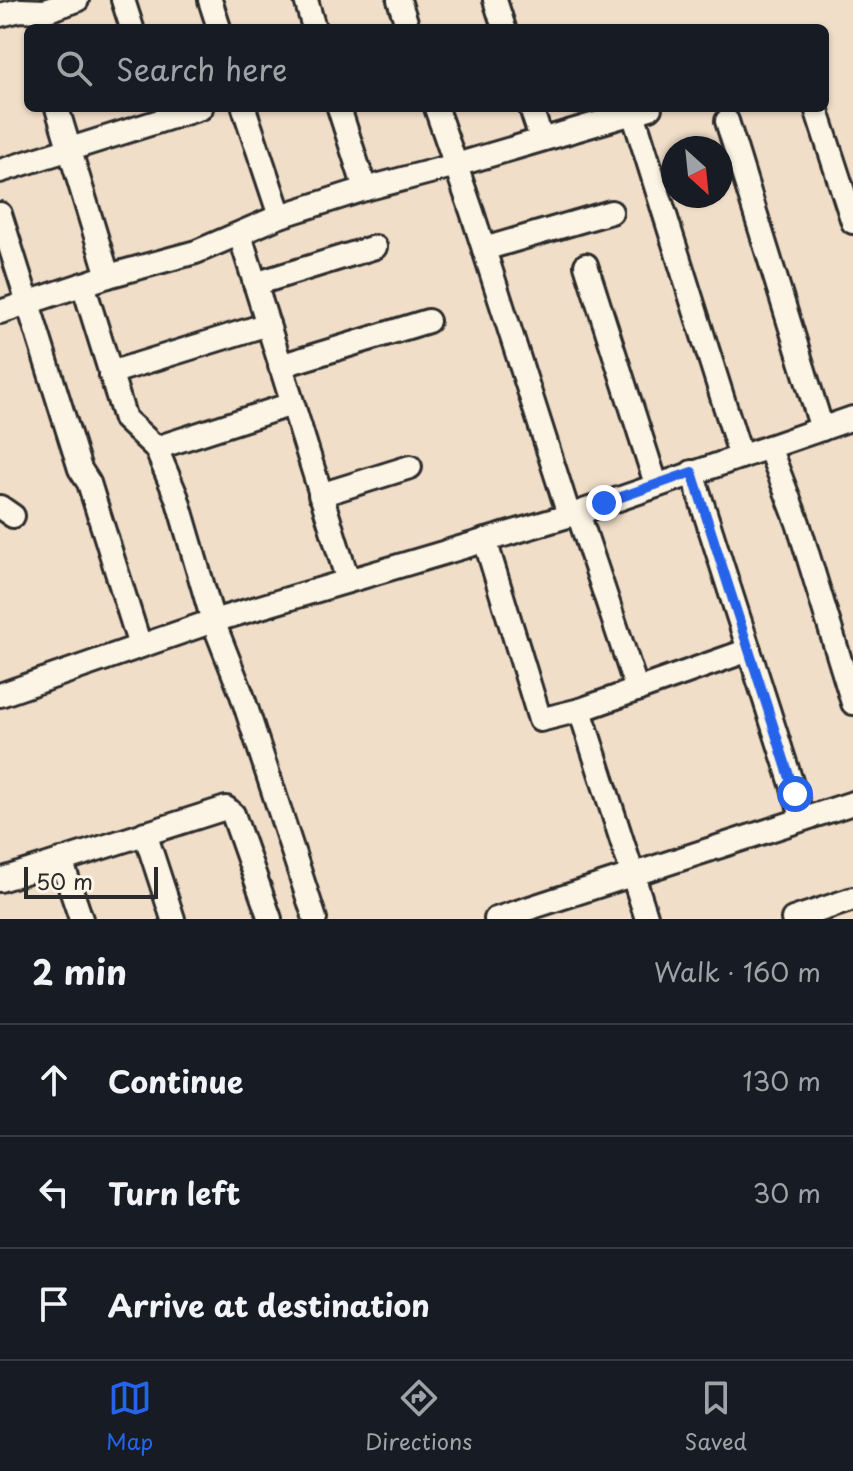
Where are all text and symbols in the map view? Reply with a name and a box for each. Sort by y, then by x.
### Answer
search box [24,24,829,112]
icon: search [52,46,96,90]
text: Search here [116,46,288,91]
north arrow [661,136,733,208]
route end [586,485,622,521]
route start [777,776,813,812]
scale bar [24,863,158,899]
text: 50 m [36,864,93,897]
text: 2 min [32,945,127,997]
text: Walk · 160 m [654,952,821,991]
icon: ahead [32,1058,76,1102]
text: Continue [108,1058,243,1103]
text: 130 m [742,1061,821,1100]
icon: left [32,1170,76,1214]
text: Turn left [108,1170,240,1215]
text: 30 m [753,1173,821,1212]
icon: arrive [32,1282,76,1326]
text: Arrive at destination [108,1282,430,1327]
tab: Map [106,1376,153,1457]
tab: Directions [365,1376,472,1457]
tab: Saved [684,1376,747,1457]

